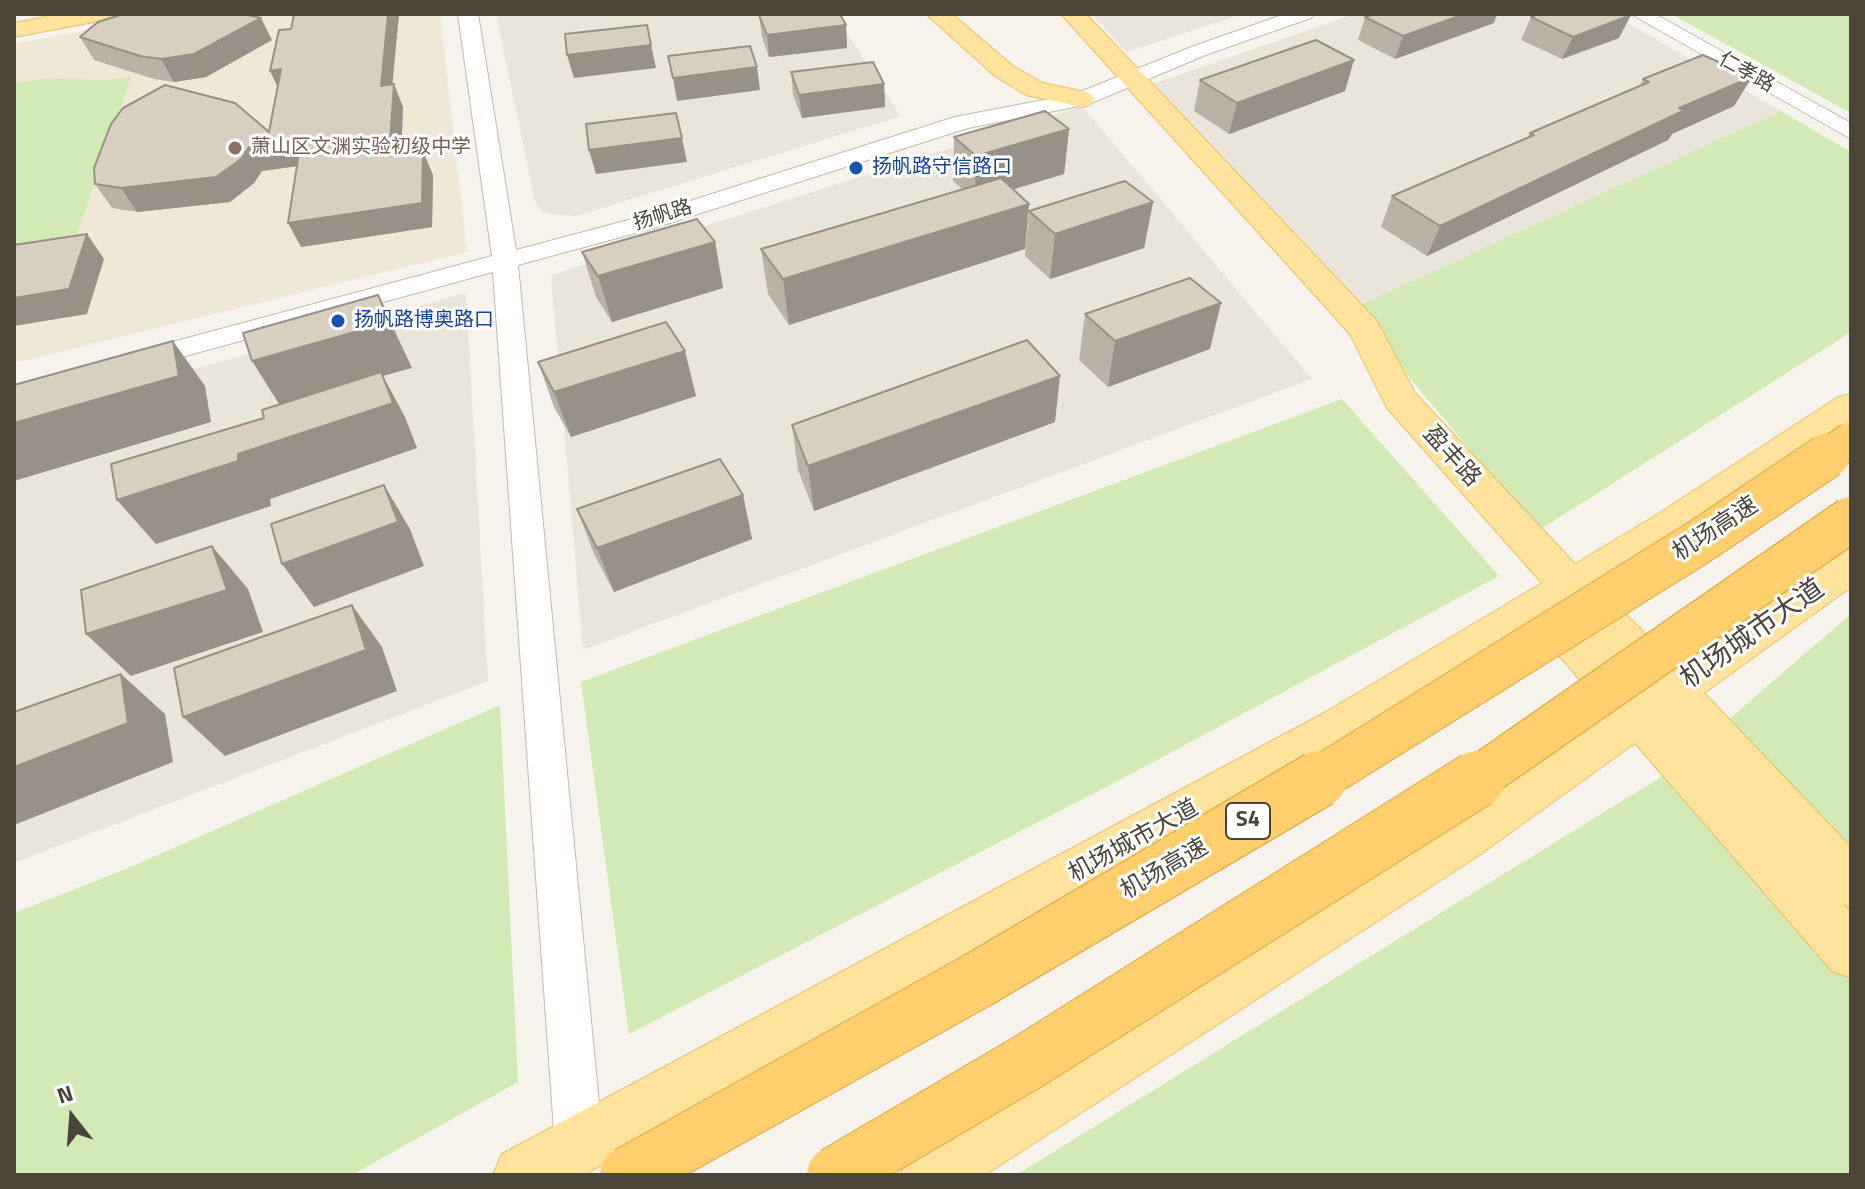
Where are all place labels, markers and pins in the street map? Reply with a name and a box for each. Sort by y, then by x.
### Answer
place label: 萧山区文渊实验初级中学 [251,136,471,160]
marker: 萧山区文渊实验初级中学 [226,139,244,157]
place label: 扬帆路守信路口 [872,156,1012,180]
marker: 扬帆路守信路口 [847,159,865,177]
place label: 扬帆路博奥路口 [354,309,494,333]
marker: 扬帆路博奥路口 [329,312,347,330]

